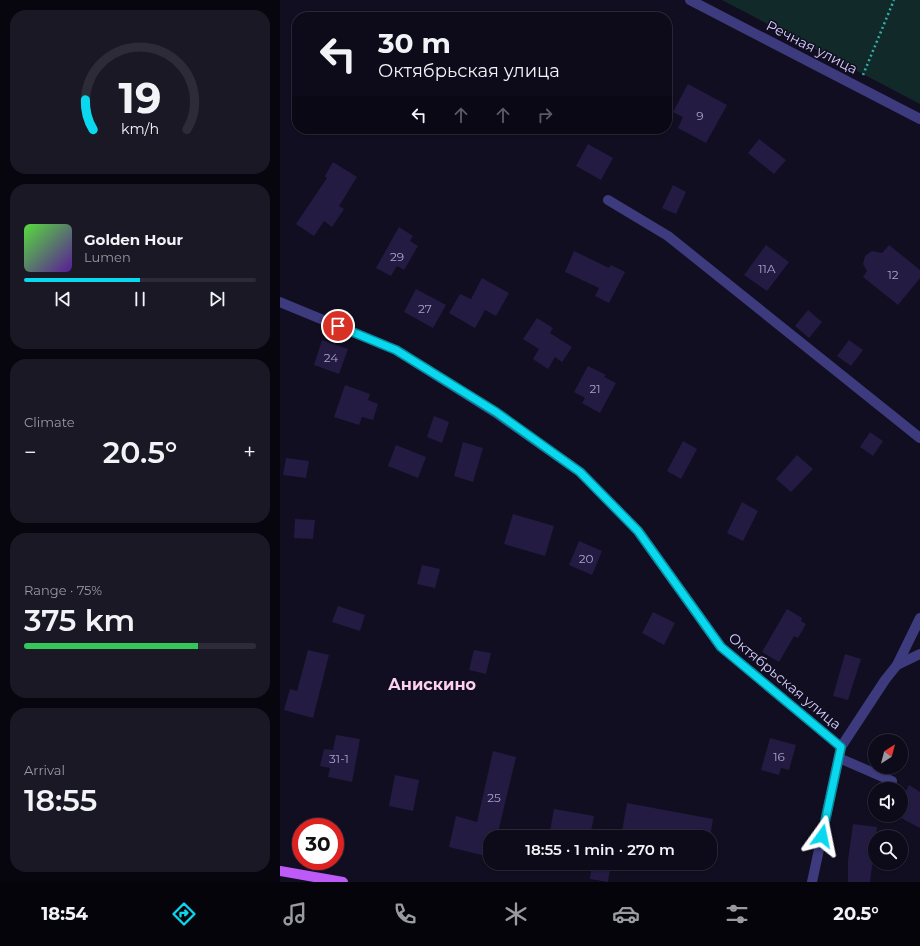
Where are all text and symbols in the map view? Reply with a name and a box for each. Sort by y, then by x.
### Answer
street label: Речная улица [763,16,861,78]
text: 30 m [378,26,451,60]
icon: left [312,28,364,80]
text: Октябрьская улица [378,60,560,82]
text: 19 [119,73,161,123]
icon: left [408,104,430,126]
icon: ahead [450,104,472,126]
icon: ahead [492,104,514,126]
icon: right [534,104,556,126]
house number: 9 [696,108,704,123]
text: km/h [121,120,159,138]
text: Golden Hour [84,230,183,249]
text: Lumen [84,249,131,265]
house number: 29 [390,249,404,264]
house number: 11А [758,261,776,276]
house number: 12 [887,267,899,282]
icon: previous [52,288,74,310]
icon: pause [129,288,151,310]
icon: next [206,288,228,310]
house number: 27 [418,301,432,316]
pin [321,309,355,343]
icon: arrive [327,315,349,337]
house number: 24 [324,350,338,365]
house number: 21 [589,381,601,396]
text: Climate [24,414,75,430]
text: 20.5° [103,434,177,471]
text: − [24,439,37,466]
text: + [243,439,256,466]
house number: 20 [579,551,593,566]
text: Range · 75% [24,582,102,598]
text: 375 km [24,602,135,639]
street label: Октябрьская улица [725,629,845,733]
district label: Анискино [388,675,476,694]
north arrow [868,734,908,774]
map controls [868,734,908,870]
house number: 16 [773,749,785,764]
house number: 31-1 [329,751,349,766]
text: Arrival [24,762,65,778]
text: 18:55 [24,782,97,819]
button: sound [868,782,908,822]
house number: 25 [487,790,501,805]
position arrow [801,815,843,857]
speed limit sign: 30 [292,818,344,870]
button: search [868,830,908,870]
text: 18:55 · 1 min · 270 m [525,840,675,859]
icon: directions [170,900,198,928]
icon: music [281,900,309,928]
icon: phone [391,900,419,928]
icon: climate [502,900,530,928]
icon: car [612,900,640,928]
icon: filters [723,900,751,928]
text: 18:54 [41,903,88,925]
text: 20.5° [833,903,879,925]

